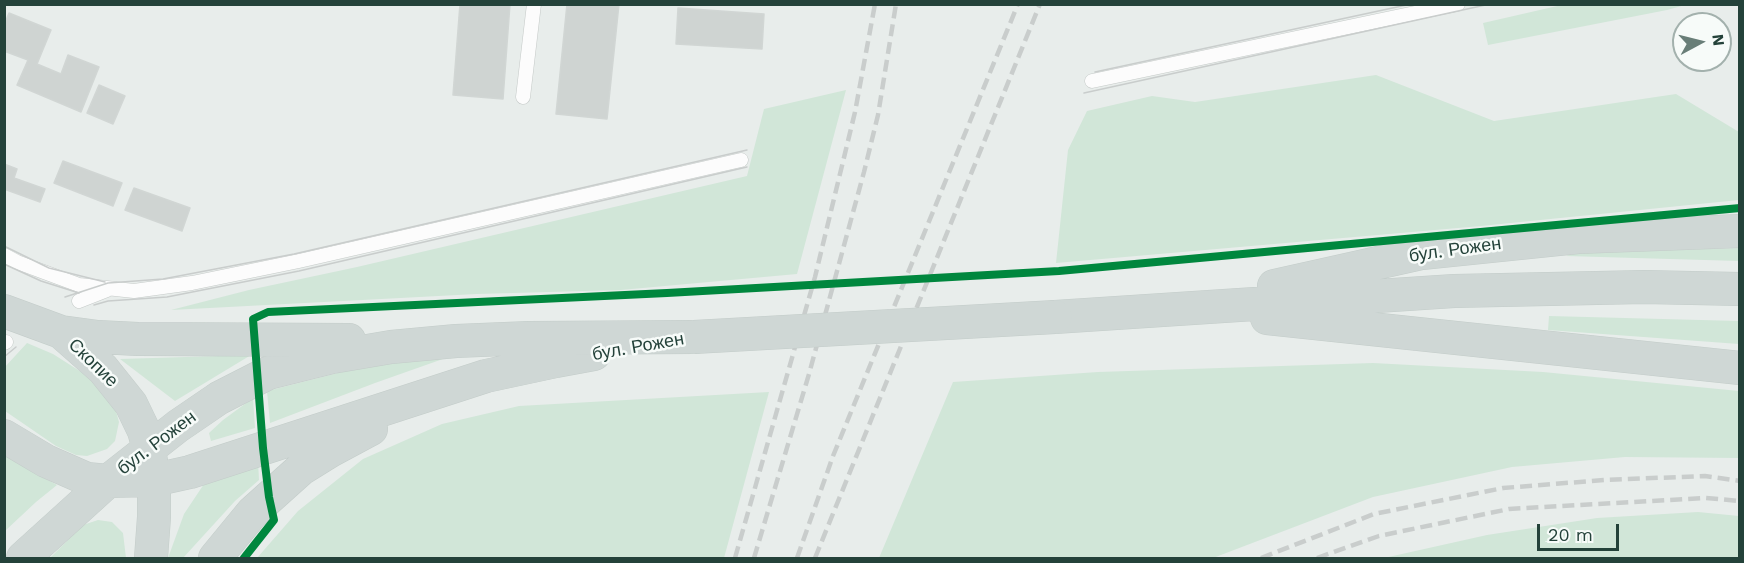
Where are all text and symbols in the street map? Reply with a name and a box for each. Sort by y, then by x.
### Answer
north arrow [1672,12,1732,72]
text: N [1708,33,1729,47]
street label: бул. Рожен [1407,233,1503,267]
street label: бул. Рожен [590,328,686,366]
street label: Скопие [64,334,122,392]
street label: бул. Рожен [113,406,201,480]
scale bar [1540,512,1622,550]
text: 20 m [1548,524,1593,545]

